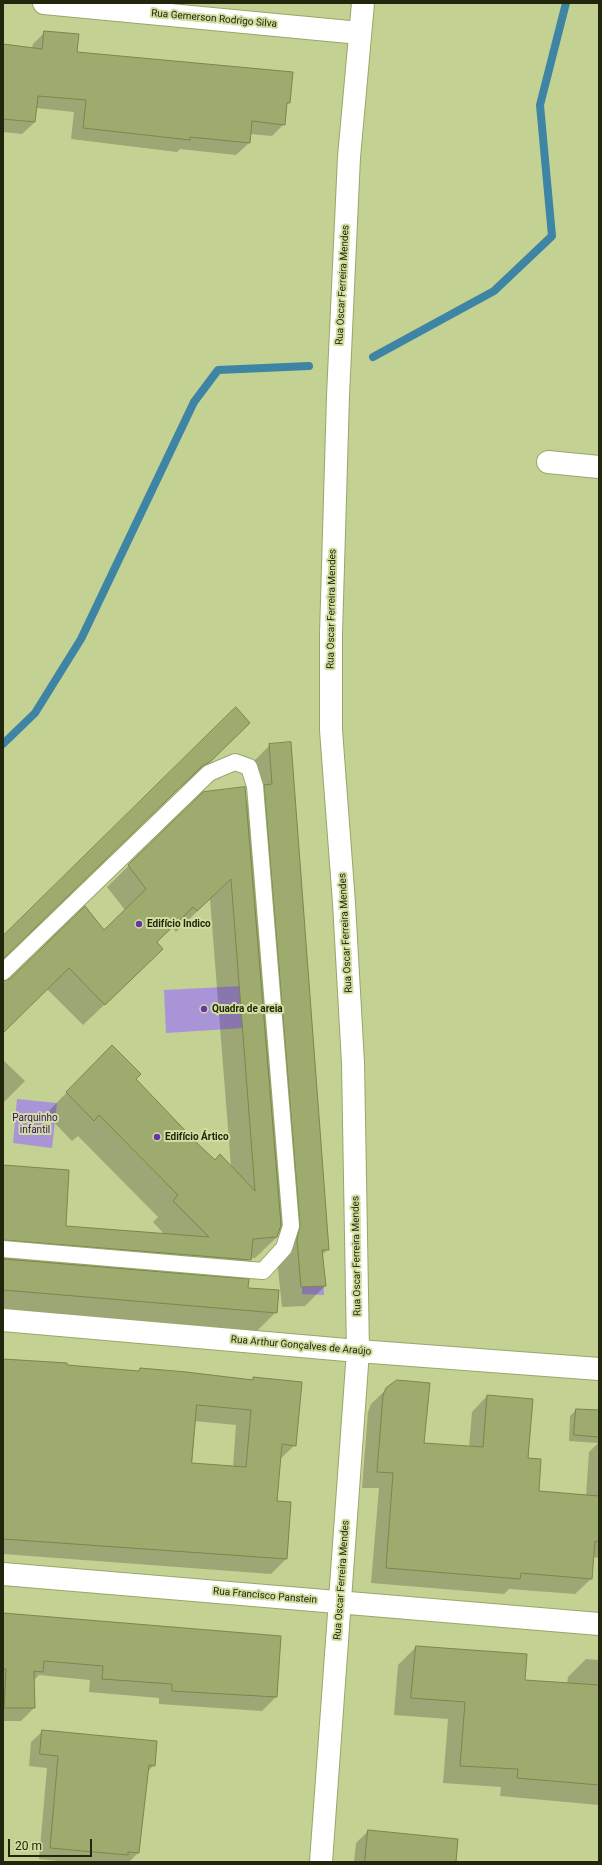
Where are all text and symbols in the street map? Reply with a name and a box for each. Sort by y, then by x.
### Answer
street label: Rua Gemerson Rodrigo Silva [151,8,277,30]
street label: Rua Oscar Ferreira Mendes [334,225,352,345]
street label: Rua Oscar Ferreira Mendes [325,549,339,669]
street label: Rua Oscar Ferreira Mendes [337,873,355,993]
place label: Edifício Indico [147,918,211,930]
marker: Edifício Indico [134,919,144,929]
place label: Quadra de areia [212,1003,283,1015]
marker: Quadra de areia [199,1004,209,1014]
park label: Parquinho infantil [12,1112,58,1136]
place label: Edifício Ártico [165,1131,229,1143]
marker: Edifício Ártico [152,1132,162,1142]
street label: Rua Oscar Ferreira Mendes [350,1196,364,1316]
street label: Rua Arthur Gonçalves de Araújo [230,1334,372,1358]
street label: Rua Oscar Ferreira Mendes [332,1520,352,1640]
street label: Rua Francisco Panstein [213,1585,317,1607]
scale bar [10,1831,94,1857]
text: 20 m [15,1839,42,1853]

